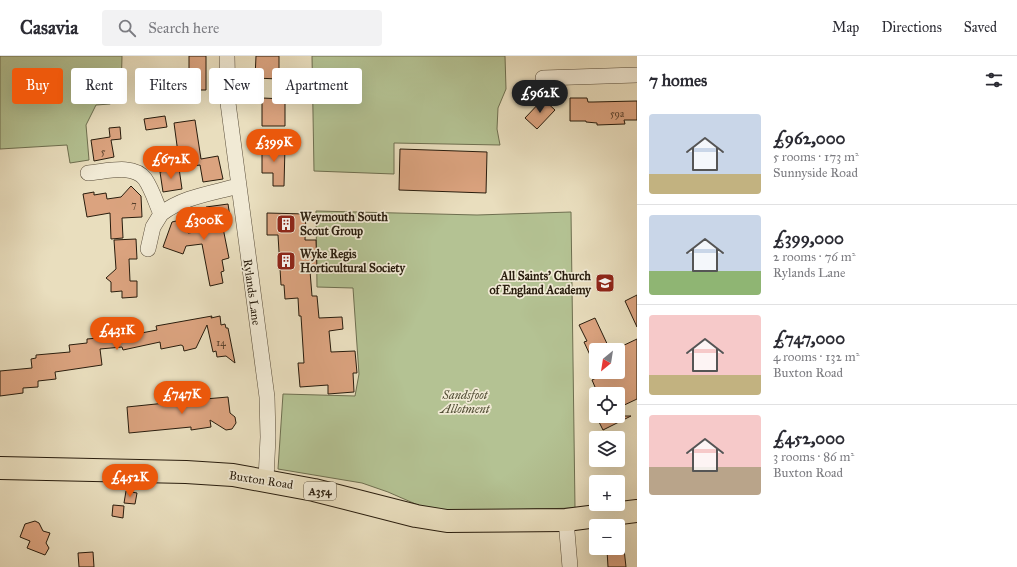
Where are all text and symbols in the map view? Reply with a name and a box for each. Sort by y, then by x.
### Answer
search box [102,10,382,46]
text: Casavia [20,16,78,39]
icon: search [116,17,138,39]
text: Search here [148,19,219,37]
text: Map [832,19,859,36]
text: Directions [881,19,942,36]
text: Saved [964,19,997,36]
chip: Buy [12,68,63,104]
chip: Rent [71,68,127,104]
chip: Filters [135,68,201,104]
chip: New [209,68,264,104]
chip: Apartment [272,68,362,104]
icon: filters [983,69,1005,91]
text: 7 homes [649,70,707,91]
pin: £962K [512,80,568,114]
text: £962K [521,85,559,101]
house number: 59a [610,108,625,120]
text: £962,000 [773,128,845,149]
pin: £399K [246,129,302,163]
icon: home [681,130,729,178]
text: £399K [255,134,293,150]
house number: 5 [101,146,106,158]
pin: £672K [143,146,199,180]
text: 5 rooms · 173 m² [773,149,859,165]
text: £672K [152,151,190,167]
text: Sunnyside Road [773,165,858,181]
house number: 7 [131,199,137,211]
pin: £300K [176,207,232,241]
place label: Weymouth South Scout Group [300,210,388,239]
text: £300K [185,212,223,228]
building icon: Weymouth South Scout Group [275,213,297,235]
text: £399,000 [773,228,844,249]
icon: home [681,231,729,279]
place label: Wyke Regis Horticultural Society [300,247,407,276]
text: 2 rooms · 76 m² [773,249,855,265]
building icon: Wyke Regis Horticultural Society [275,250,297,272]
street label: Rylands Lane [240,258,264,326]
text: Rylands Lane [773,265,846,281]
place label: All Saints' Church of England Academy [490,269,592,298]
school or university icon: All Saints' Church of England Academy [594,272,616,294]
pin: £431K [89,317,145,351]
text: £431K [99,322,135,338]
text: £747,000 [773,328,845,349]
icon: home [681,331,729,379]
house number: 14 [216,337,226,349]
north arrow [589,343,625,379]
map controls [589,343,625,555]
text: 4 rooms · 132 m² [773,349,859,365]
text: Buxton Road [773,365,843,381]
pin: £747K [154,381,210,415]
text: £747K [163,386,201,402]
button: locate [589,387,625,423]
park label: Sandsfoot Allotment [439,388,491,416]
text: £452,000 [773,428,845,449]
button: layers [589,431,625,467]
icon: home [681,431,729,479]
text: 3 rooms · 86 m² [773,449,854,465]
pin: £452K [102,464,158,498]
text: Buxton Road [773,465,843,481]
street label: Buxton Road [228,468,294,492]
text: £452K [111,469,149,485]
button: + [589,475,625,511]
road number: A354 [304,482,336,500]
button: − [589,519,625,555]

